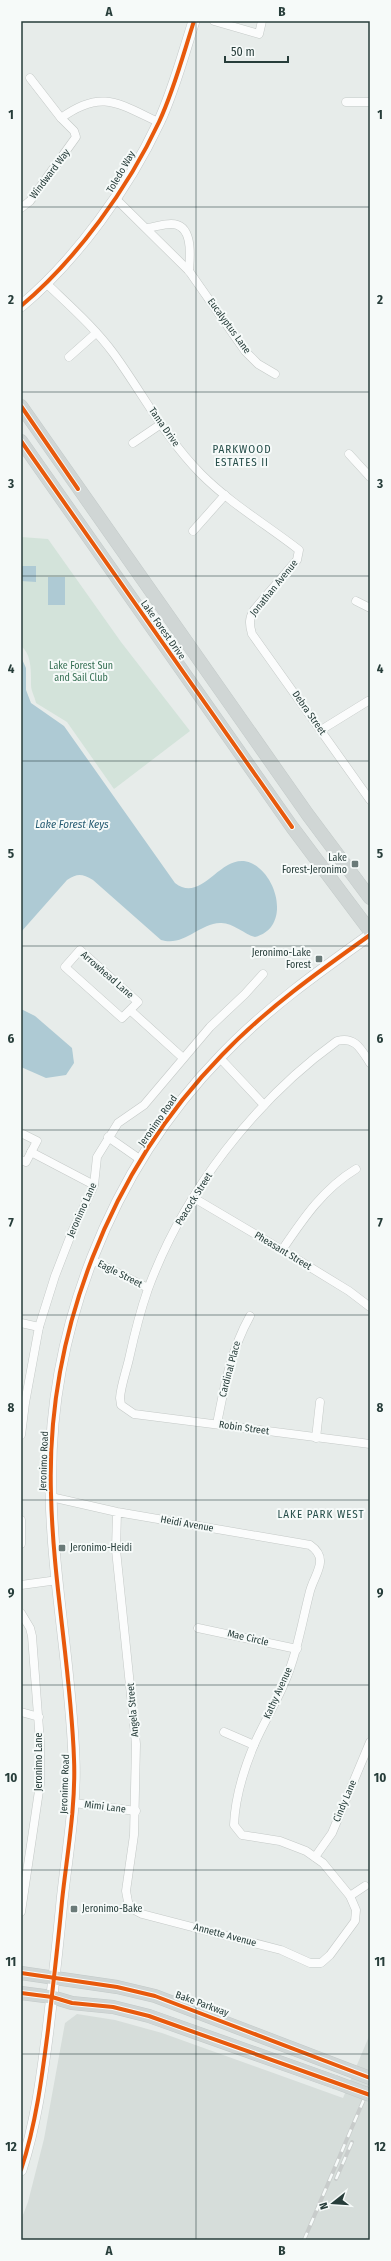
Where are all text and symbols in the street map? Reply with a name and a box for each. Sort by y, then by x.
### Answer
text: A [104,4,113,19]
text: B [278,4,286,19]
scale bar [225,38,288,64]
text: 50 m [231,45,255,59]
text: 1 [8,107,14,122]
text: 1 [377,107,383,122]
street label: Windward Way [27,146,73,201]
street label: Toledo Way [104,149,138,195]
text: 2 [7,292,14,307]
text: 2 [376,292,383,307]
street label: Eucalyptus Lane [205,296,253,356]
street label: Tama Drive [146,405,182,449]
district label: PARKWOOD ESTATES II [212,443,272,469]
text: 3 [7,476,14,491]
text: 3 [376,476,383,491]
street label: Jonathan Avenue [248,557,300,619]
street label: Lake Forest Drive [138,598,188,662]
park label: Lake Forest Sun and Sail Club [49,660,113,684]
text: 4 [8,661,15,676]
text: 4 [377,661,384,676]
street label: Debra Street [289,689,329,738]
water label: Lake Forest Keys [35,818,109,831]
text: 5 [8,846,14,861]
text: 5 [377,846,383,861]
place label: Lake Forest-Jeronimo [282,852,347,876]
marker: Lake Forest-Jeronimo [350,859,360,869]
place label: Jeronimo-Lake Forest [252,947,312,971]
street label: Arrowhead Lane [78,949,136,1001]
marker: Jeronimo-Lake Forest [314,954,324,964]
text: 6 [8,1031,15,1046]
text: 6 [377,1031,384,1046]
street label: Jeronimo Road [136,1093,180,1149]
street label: Peacock Street [173,1170,215,1228]
street label: Jeronimo Lane [65,1181,99,1239]
text: 7 [8,1215,14,1230]
text: 7 [377,1215,383,1230]
street label: Pheasant Street [252,1229,314,1273]
street label: Eagle Street [96,1258,145,1291]
street label: Cardinal Place [217,1340,243,1398]
text: 8 [8,1400,15,1415]
text: 8 [377,1400,384,1415]
street label: Robin Street [218,1419,271,1438]
street label: Jeronimo Road [37,1431,51,1491]
district label: LAKE PARK WEST [277,1508,365,1521]
street label: Heidi Avenue [159,1513,215,1535]
place label: Jeronimo-Heidi [70,1542,132,1554]
marker: Jeronimo-Heidi [57,1543,67,1553]
text: 9 [8,1585,15,1600]
text: 9 [377,1585,384,1600]
street label: Mae Circle [226,1627,270,1649]
street label: Kathy Avenue [261,1665,295,1721]
street label: Angela Street [125,1682,141,1738]
street label: Jeronimo Lane [33,1733,45,1791]
street label: Jeronimo Road [58,1754,72,1814]
text: 10 [5,1770,17,1785]
text: 10 [374,1770,386,1785]
street label: Cindy Lane [331,1778,359,1824]
street label: Mimi Lane [84,1799,126,1816]
place label: Jeronimo-Bake [82,1903,143,1915]
marker: Jeronimo-Bake [69,1904,79,1914]
street label: Annette Avenue [192,1921,258,1949]
text: 11 [6,1954,16,1969]
text: 11 [375,1954,385,1969]
street label: Bake Parkway [174,1989,231,2019]
text: 12 [5,2139,17,2154]
text: 12 [374,2139,386,2154]
north arrow [313,2183,353,2223]
text: N [317,2201,331,2211]
text: A [104,2243,113,2258]
text: B [278,2243,286,2258]

